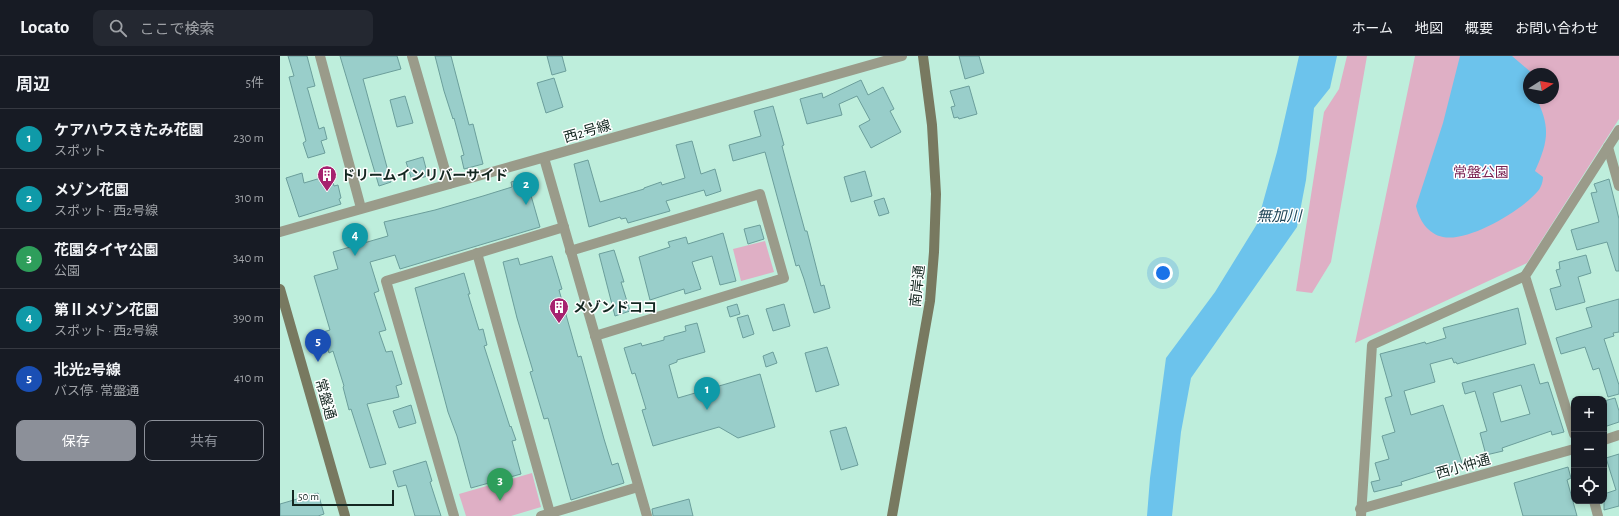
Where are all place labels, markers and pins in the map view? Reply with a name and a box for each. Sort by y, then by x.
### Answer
building icon: ドリームインリバーサイド [316,164,338,192]
place label: ドリームインリバーサイド [341,168,508,183]
pin: 2 [513,172,539,205]
pin: 4 [342,223,368,256]
building icon: メゾンドココ [548,296,570,324]
place label: メゾンドココ [573,299,657,315]
pin: 5 [305,329,331,362]
pin: 1 [694,377,720,410]
pin: 3 [487,468,513,501]

